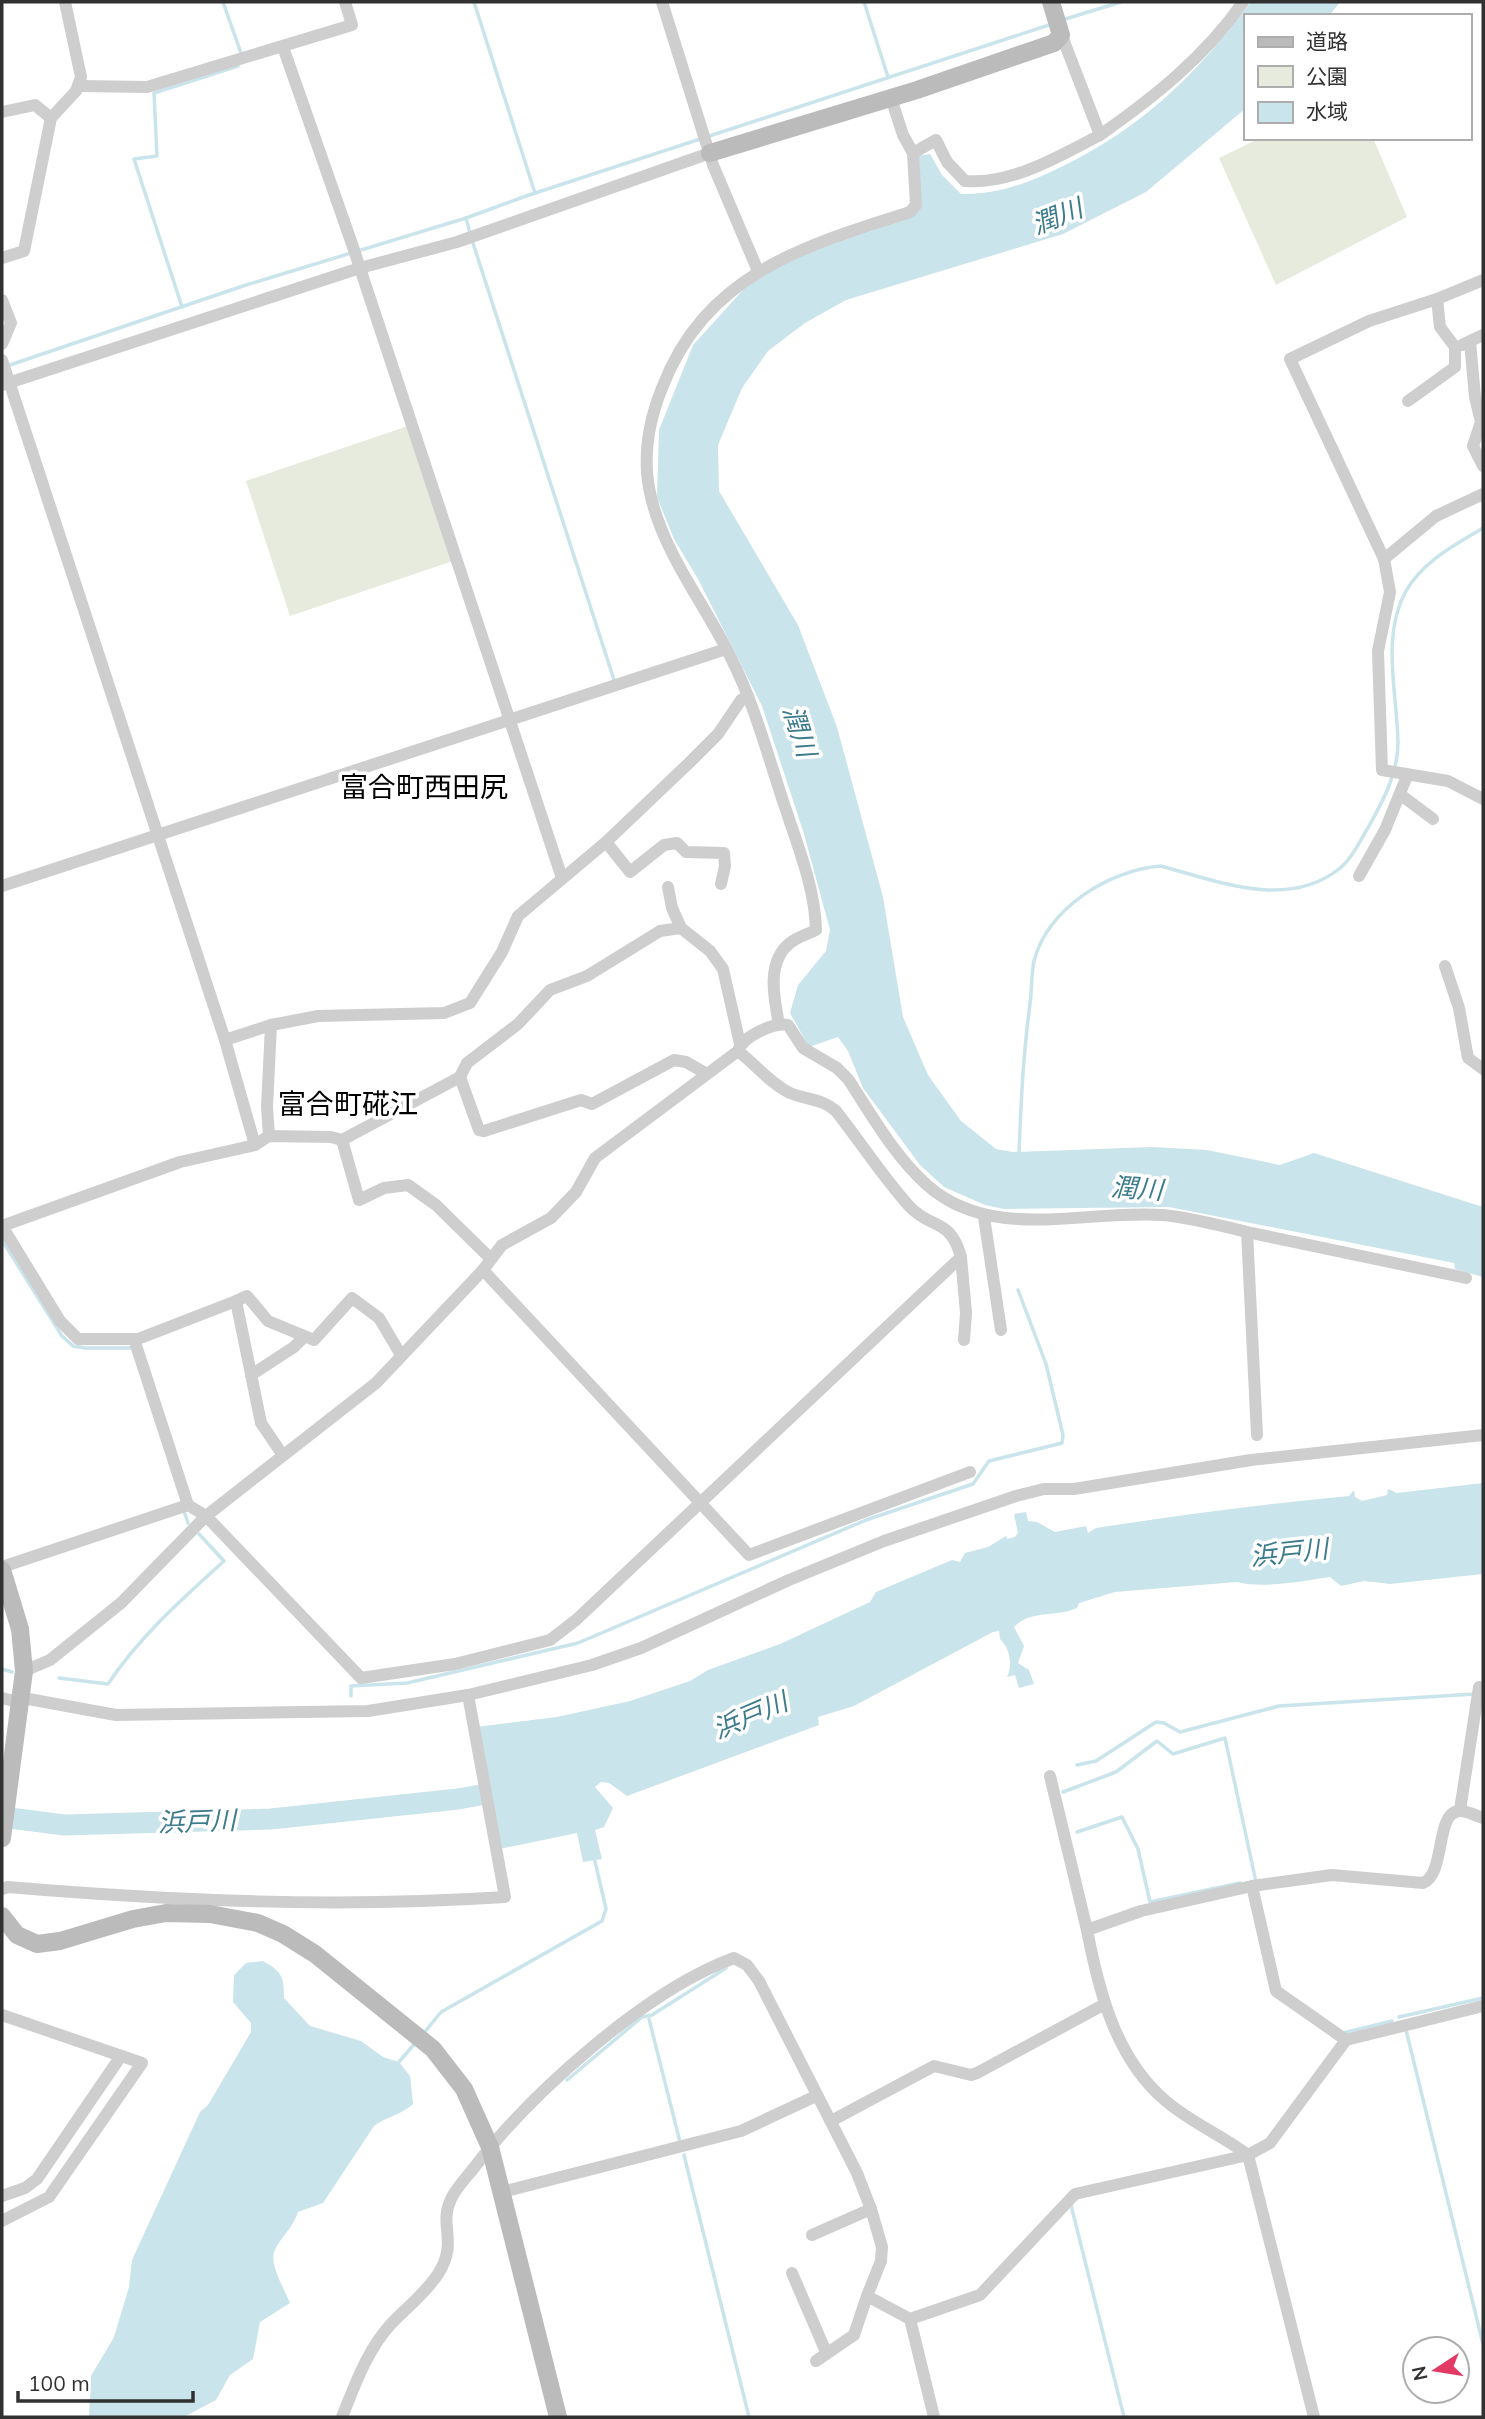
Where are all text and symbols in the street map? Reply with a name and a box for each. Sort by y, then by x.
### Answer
legend [1244,14,1471,140]
text: 道路 [1306,28,1348,54]
text: 公園 [1306,63,1348,89]
text: 水域 [1306,98,1348,124]
water label: 潤川 [1027,190,1090,241]
water label: 潤川 [776,701,825,764]
district label: 富合町西田尻 [340,769,508,804]
district label: 富合町硴江 [278,1086,418,1121]
water label: 潤川 [1110,1170,1167,1206]
water label: 浜戸川 [1248,1531,1332,1572]
water label: 浜戸川 [708,1683,795,1745]
water label: 浜戸川 [157,1803,240,1839]
north arrow [1401,2335,1471,2405]
scale bar [18,2360,192,2404]
text: N [1406,2364,1433,2383]
text: 100 m [28,2370,90,2396]

